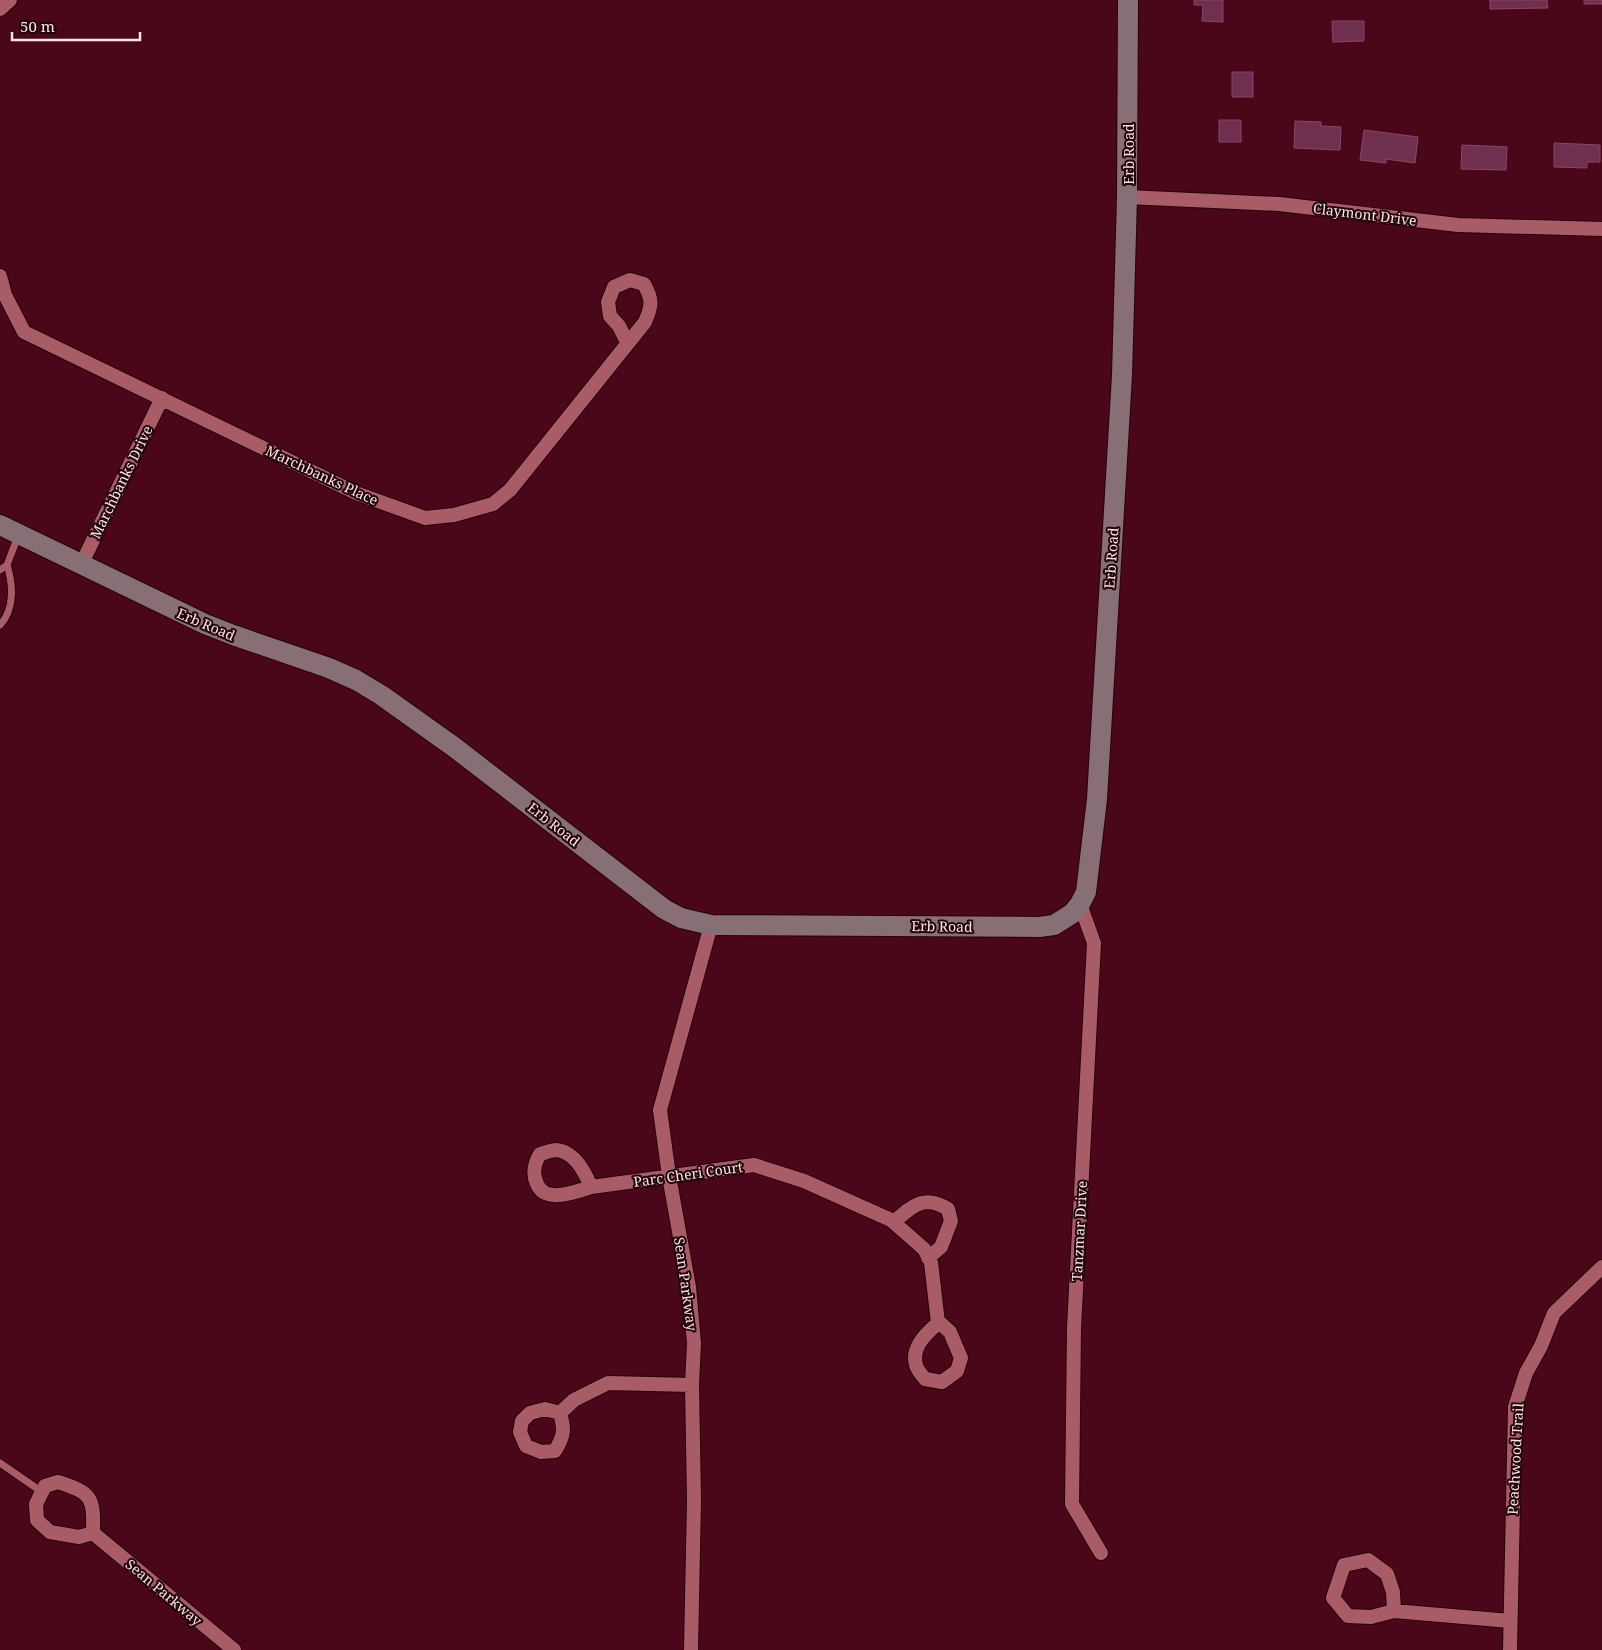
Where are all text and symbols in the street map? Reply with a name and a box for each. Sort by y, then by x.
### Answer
scale bar [12,10,140,42]
text: 50 m [20,16,55,36]
street label: Erb Road [1119,123,1138,185]
street label: Claymont Drive [1312,198,1418,230]
street label: Marchbanks Drive [85,422,157,542]
street label: Marchbanks Place [263,441,381,509]
street label: Erb Road [1099,526,1123,589]
street label: Erb Road [174,603,238,645]
street label: Erb Road [524,798,584,851]
street label: Erb Road [911,916,973,936]
street label: Parc Cheri Court [632,1157,744,1191]
street label: Tanzmar Drive [1067,1180,1091,1282]
street label: Sean Parkway [670,1236,702,1332]
street label: Peachwood Trail [1503,1402,1527,1515]
street label: Sean Parkway [122,1554,206,1630]

